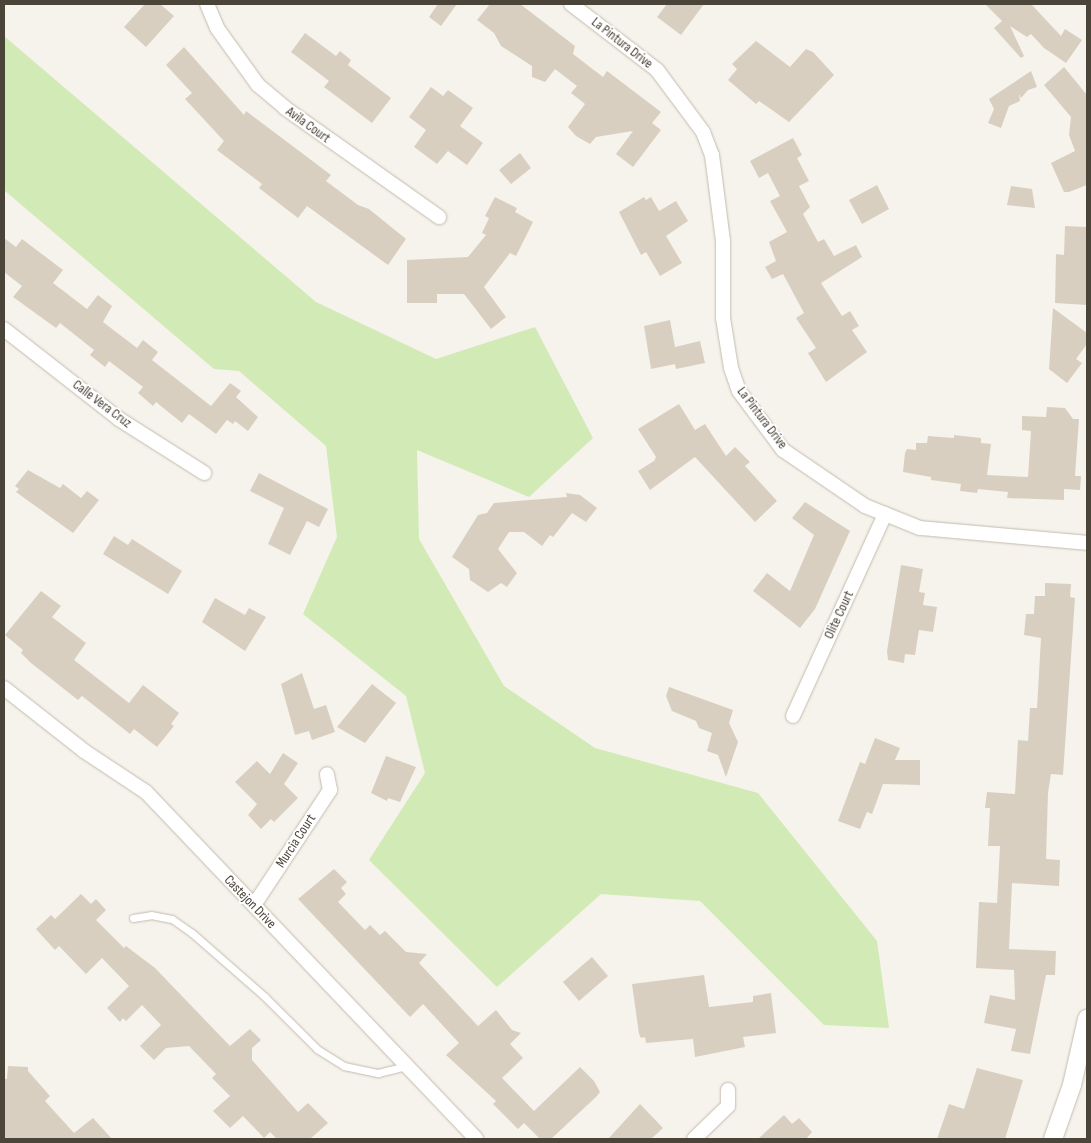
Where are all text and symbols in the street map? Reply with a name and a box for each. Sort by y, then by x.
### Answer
street label: La Pintura Drive [588,14,656,72]
street label: Avila Court [282,103,334,147]
street label: Calle Vera Cruz [69,376,135,432]
street label: La Pintura Drive [733,384,791,452]
street label: Olite Court [821,588,857,642]
street label: Murcia Court [272,811,320,871]
street label: Castejon Drive [220,872,280,932]

